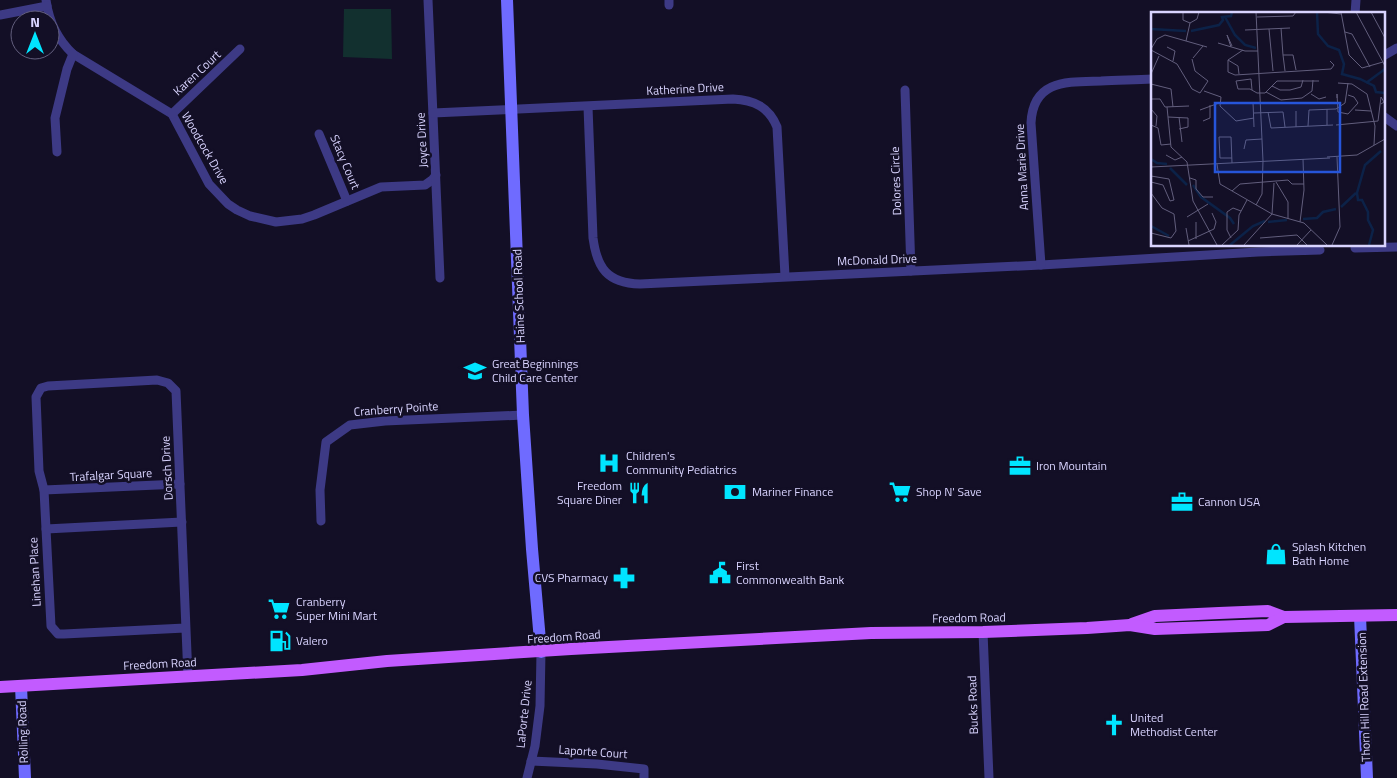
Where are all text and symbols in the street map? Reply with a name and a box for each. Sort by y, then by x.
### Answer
north arrow [10,10,60,60]
text: N [30,11,40,32]
inset map [1151,12,1384,246]
street label: Karen Court [168,45,225,100]
street label: Katherine Drive [646,77,724,100]
street label: Woodcock Drive [177,108,234,187]
street label: Joyce Drive [411,112,432,168]
street label: Anna Marie Drive [1010,123,1033,211]
street label: Stacy Court [325,131,366,193]
street label: Dolores Circle [885,146,906,216]
street label: Haine School Road [507,249,530,343]
street label: McDonald Drive [837,249,917,270]
place label: Great Beginnings Child Care Center [492,354,579,387]
school or university icon: Great Beginnings Child Care Center [462,358,488,384]
street label: Cranberry Pointe [353,396,439,421]
street label: Dorsch Drive [155,435,178,501]
place label: Children's Community Pediatrics [626,446,737,479]
hospital icon: Children's Community Pediatrics [596,450,622,476]
office icon: Iron Mountain [1007,453,1033,479]
place label: Iron Mountain [1036,456,1107,475]
street label: Trafalgar Square [69,463,153,486]
place label: Freedom Square Diner [557,476,622,509]
bank icon: Mariner Finance [722,479,748,505]
supermarket icon: Shop N' Save [887,479,913,505]
restaurant icon: Freedom Square Diner [626,480,652,506]
place label: Mariner Finance [752,482,833,501]
place label: Shop N' Save [916,482,982,501]
office icon: Cannon USA [1169,489,1195,515]
place label: Cannon USA [1198,492,1260,511]
street label: Linehan Place [23,537,46,607]
place label: Splash Kitchen Bath Home [1292,537,1366,570]
shop icon: Splash Kitchen Bath Home [1263,541,1289,567]
place label: First Commonwealth Bank [736,556,845,589]
public building icon: First Commonwealth Bank [707,560,733,586]
pharmacy icon: CVS Pharmacy [611,565,637,591]
place label: CVS Pharmacy [535,568,608,587]
place label: Cranberry Super Mini Mart [296,592,378,625]
supermarket icon: Cranberry Super Mini Mart [266,596,292,622]
street label: Freedom Road [932,607,1006,628]
street label: Freedom Road [527,624,601,649]
fuel station icon: Valero [267,628,293,654]
place label: Valero [296,631,328,650]
street label: Thorn Hill Road Extension [1352,632,1375,762]
street label: Freedom Road [123,652,197,675]
street label: Bucks Road [962,675,983,735]
street label: LaPorte Drive [510,679,537,749]
street label: Rolling Road [12,700,33,764]
place label: United Methodist Center [1130,708,1218,741]
church icon: United Methodist Center [1101,712,1127,738]
street label: Laporte Court [558,740,629,763]

